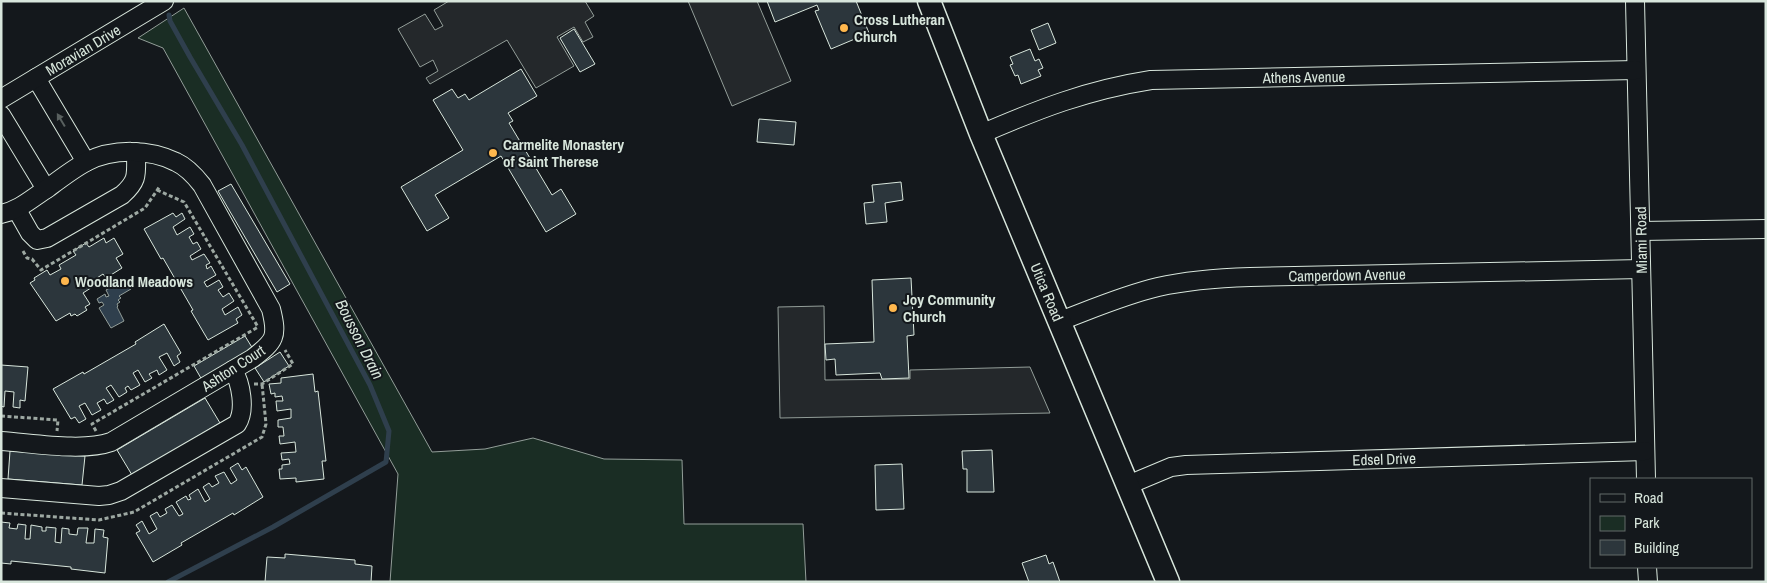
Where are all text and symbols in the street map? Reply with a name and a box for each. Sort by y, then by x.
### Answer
place label: Cross Lutheran Church [854,9,945,47]
street label: Moravian Drive [42,19,125,81]
marker: Cross Lutheran Church [838,22,850,34]
street label: Athens Avenue [1262,66,1346,88]
one-way arrow [56,114,65,127]
place label: Carmelite Monastery of Saint Therese [503,134,624,172]
marker: Carmelite Monastery of Saint Therese [487,147,499,159]
street label: Miami Road [1630,206,1652,274]
street label: Utica Road [1025,260,1069,324]
street label: Camperdown Avenue [1288,263,1406,287]
place label: Woodland Meadows [75,271,193,292]
marker: Woodland Meadows [59,275,71,287]
place label: Joy Community Church [903,289,995,327]
water label: Bousson Drain [330,295,390,383]
marker: Joy Community Church [887,302,899,314]
street label: Ashton Court [196,339,269,397]
street label: Edsel Drive [1352,447,1416,471]
legend [1590,478,1752,568]
text: Road [1634,487,1663,508]
text: Park [1634,512,1660,533]
text: Building [1634,537,1679,558]

